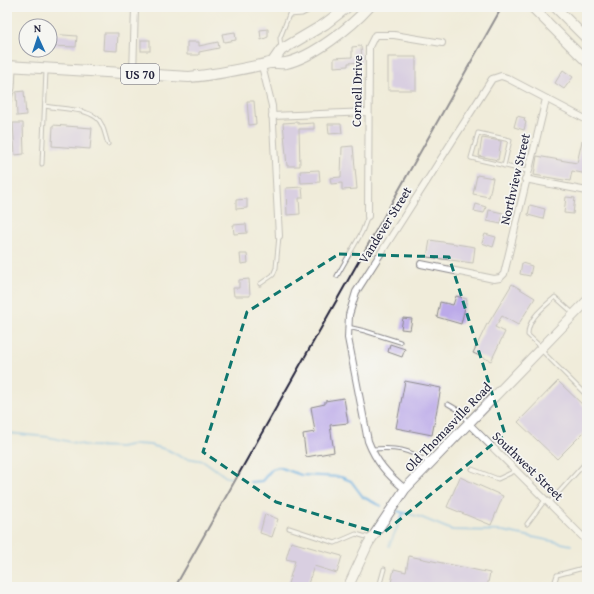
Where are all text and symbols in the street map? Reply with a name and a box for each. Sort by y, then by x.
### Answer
north arrow [18,18,58,58]
text: N [33,20,42,36]
street label: Cornell Drive [347,55,367,127]
road number: US 70 [121,64,159,84]
street label: Northview Street [495,131,535,227]
street label: Vandever Street [354,182,416,267]
street label: Old Thomasville Road [400,378,496,476]
street label: Southwest Street [488,427,568,505]

